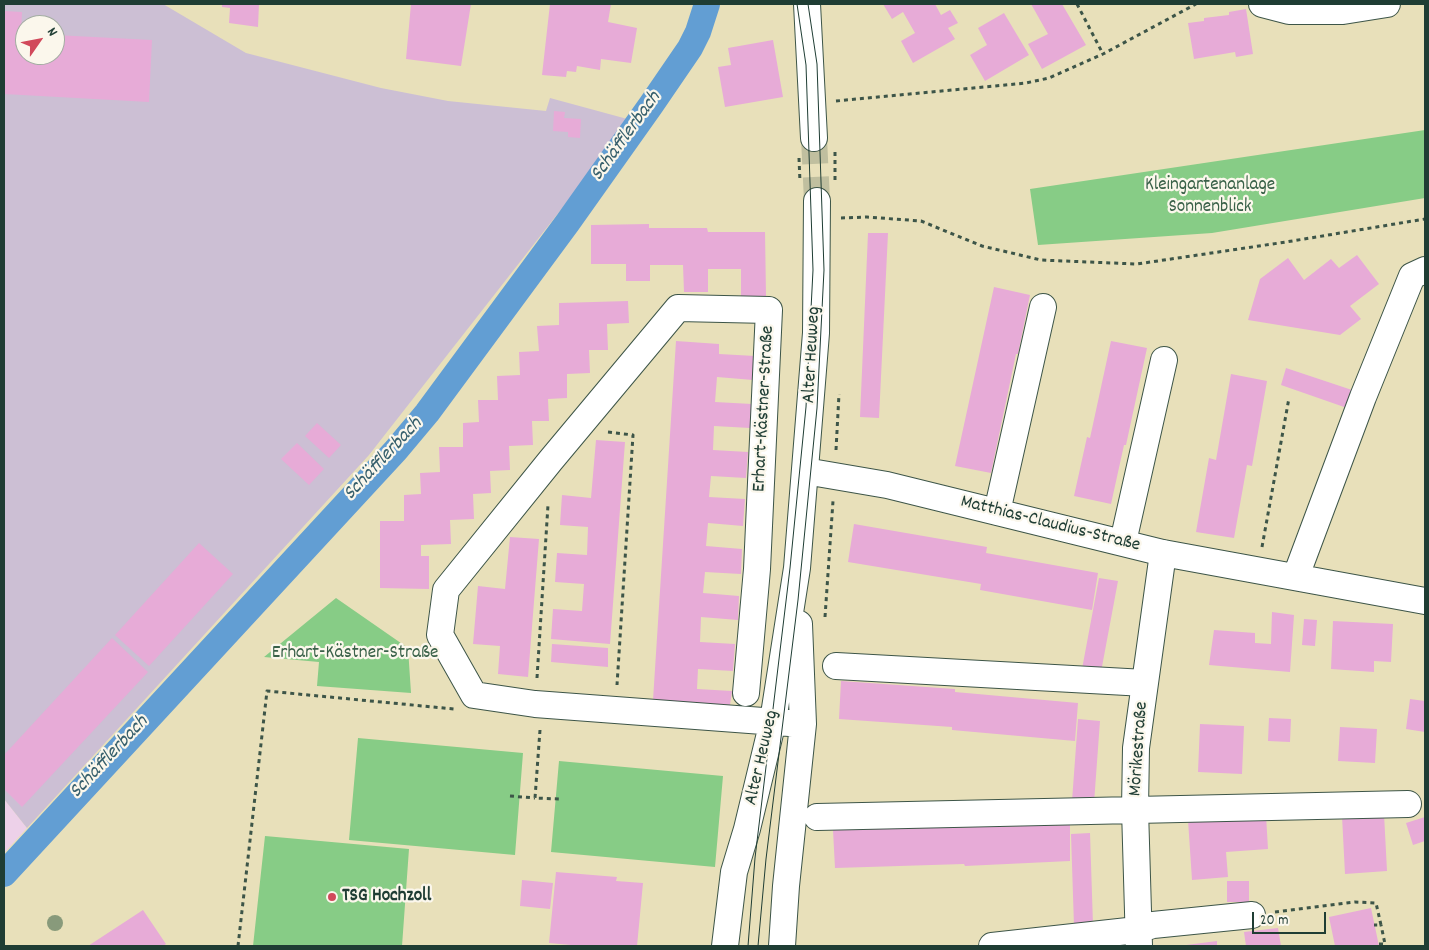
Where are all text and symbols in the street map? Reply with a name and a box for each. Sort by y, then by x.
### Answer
north arrow [15,15,65,65]
text: N [41,24,62,41]
water label: Schäfflerbach [587,88,667,186]
park label: Kleingartenanlage Sonnenblick [1145,175,1275,219]
street label: Alter Heuweg [799,306,827,404]
street label: Erhart-Kästner-Straße [749,325,781,493]
water label: Schäfflerbach [340,414,428,506]
street label: Matthias-Claudius-Straße [958,492,1142,558]
park label: Erhart-Kästner-Straße [272,643,438,665]
street label: Mörikestraße [1125,701,1155,797]
street label: Alter Heuweg [741,708,785,808]
water label: Schäfflerbach [66,712,154,804]
place label: TSG Hochzoll [342,886,431,908]
marker: TSG Hochzoll [326,891,338,903]
scale bar [1254,902,1328,934]
text: 20 m [1260,910,1288,932]

